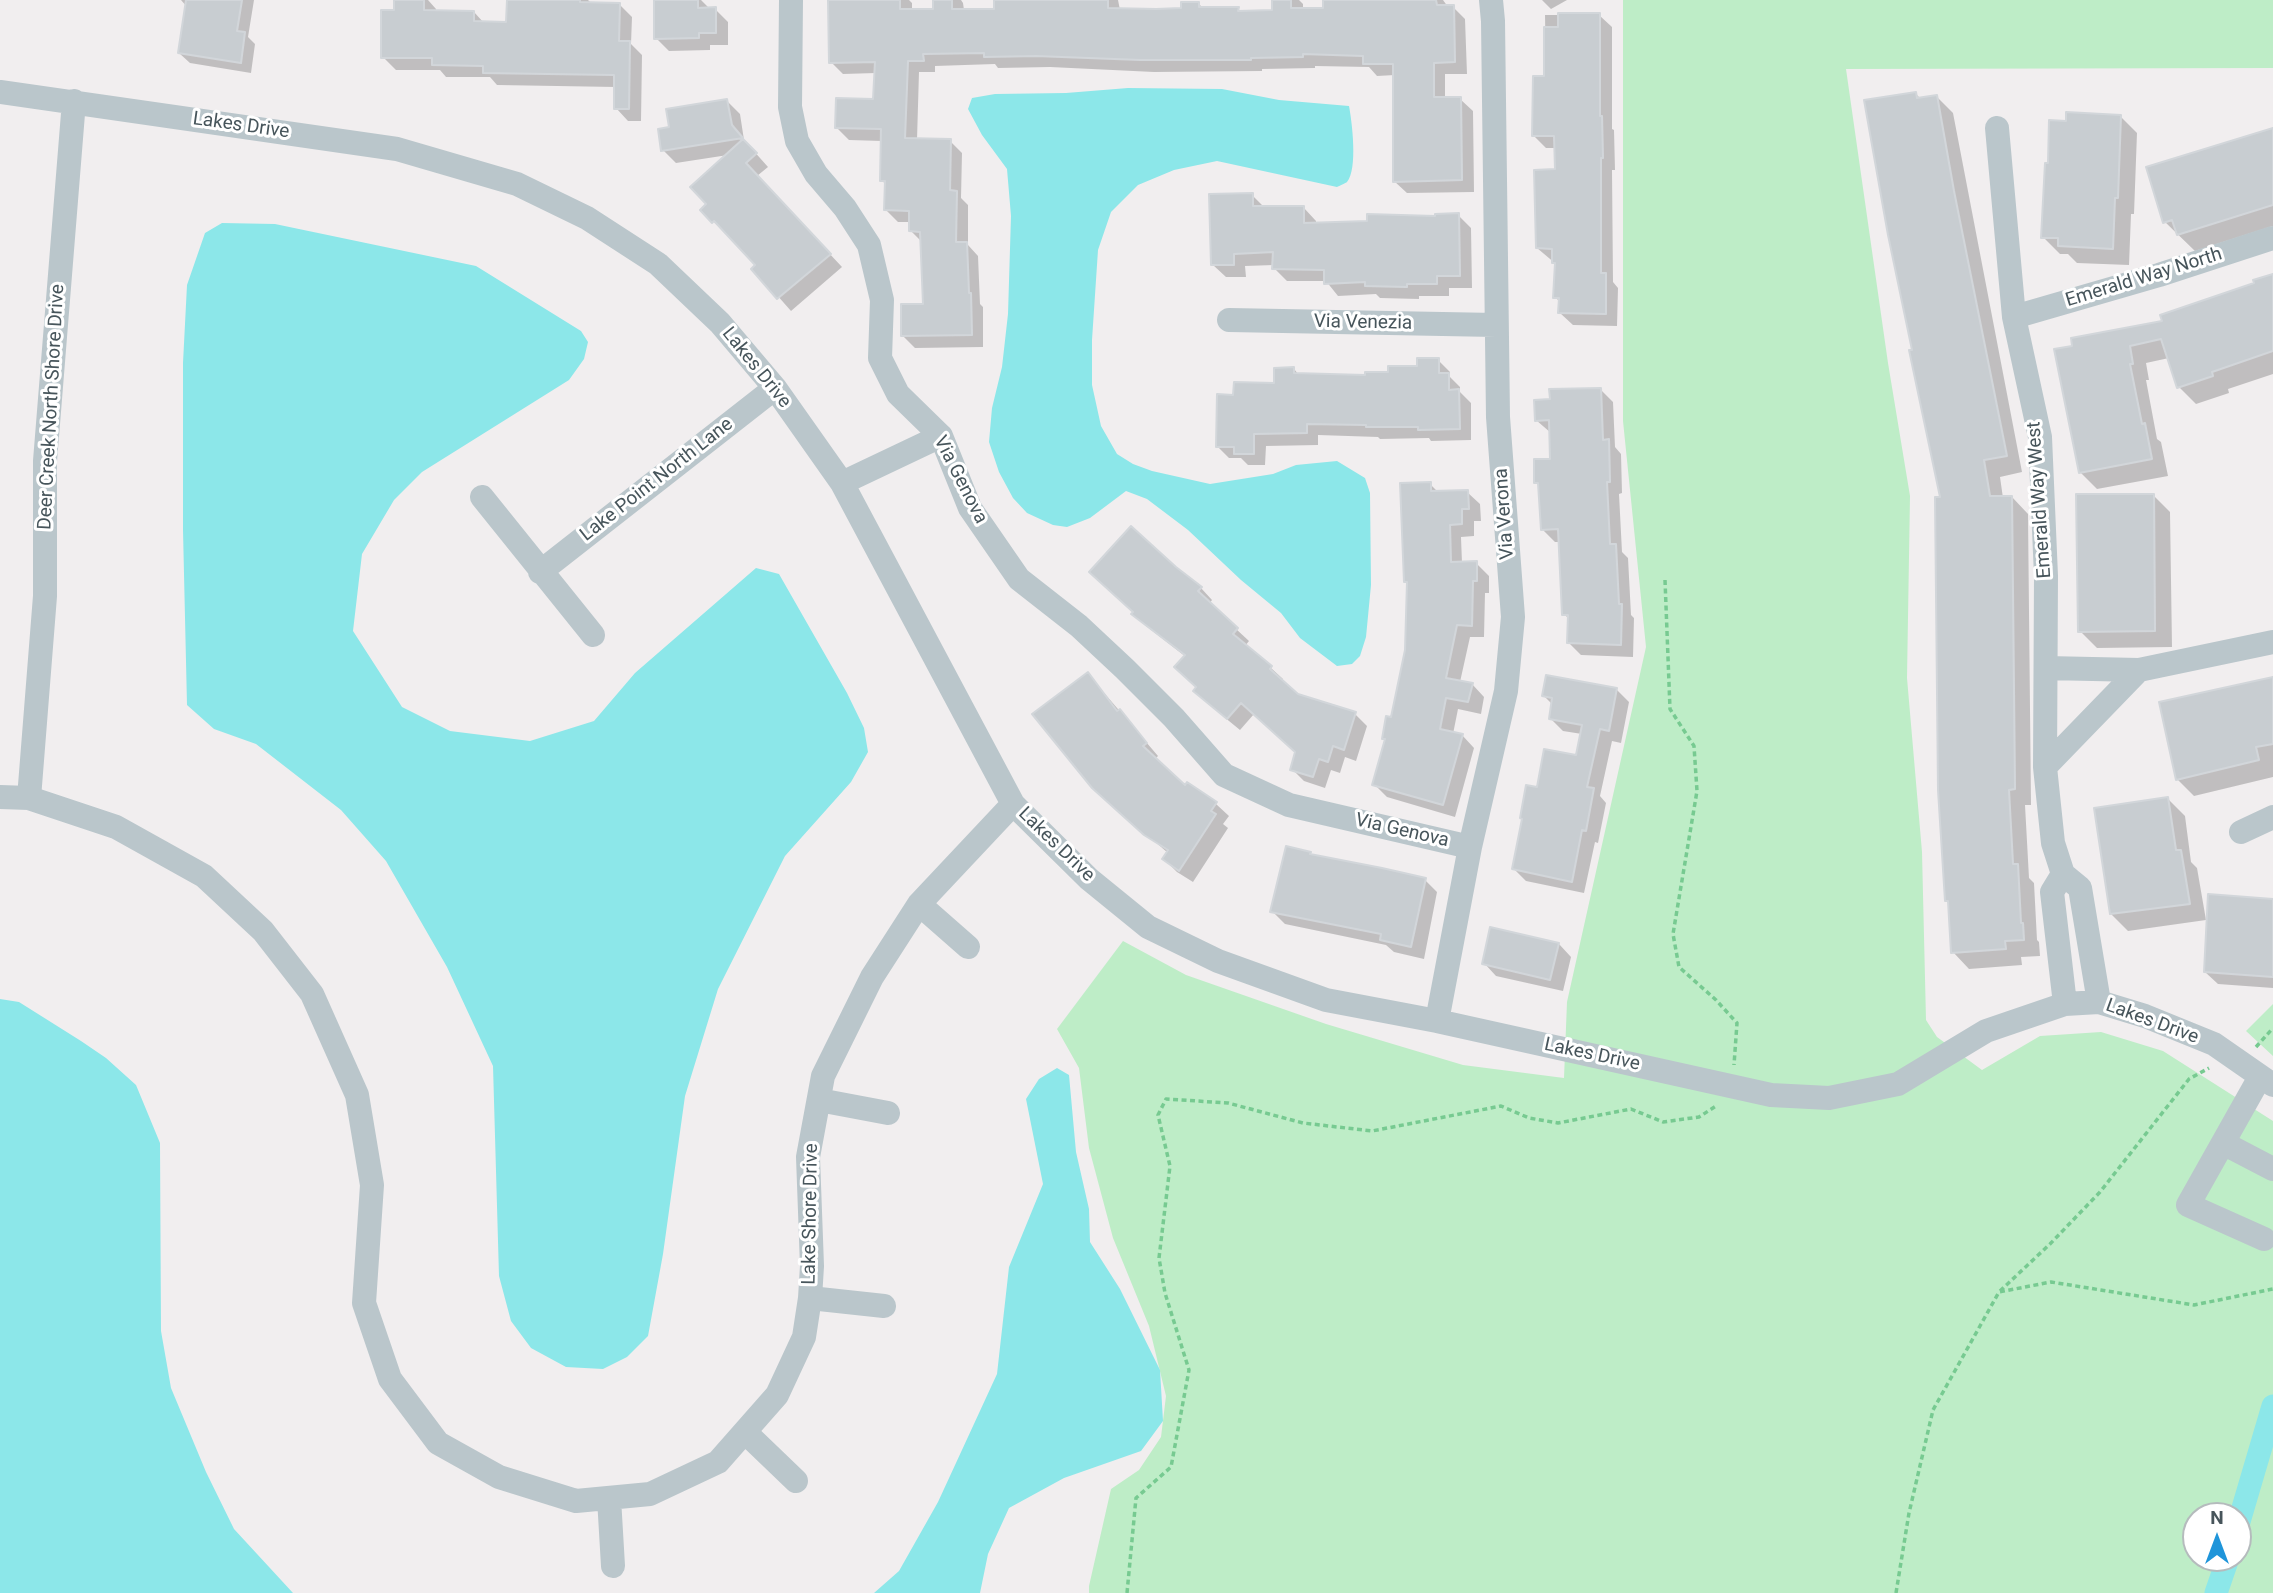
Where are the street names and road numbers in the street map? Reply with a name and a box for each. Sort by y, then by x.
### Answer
street label: Lakes Drive [191,108,291,144]
street label: Emerald Way North [2063,243,2225,313]
street label: Deer Creek North Shore Drive [34,284,70,530]
street label: Via Venezia [1314,311,1412,335]
street label: Lakes Drive [717,323,795,413]
street label: Lake Point North Lane [576,413,738,547]
street label: Emerald Way West [2023,421,2057,579]
street label: Via Genova [928,432,992,528]
street label: Via Verona [1490,468,1520,560]
street label: Lakes Drive [1013,803,1099,887]
street label: Via Genova [1353,809,1451,853]
street label: Lakes Drive [2102,995,2202,1049]
street label: Lakes Drive [1542,1034,1642,1076]
street label: Lake Shore Drive [798,1143,824,1285]

